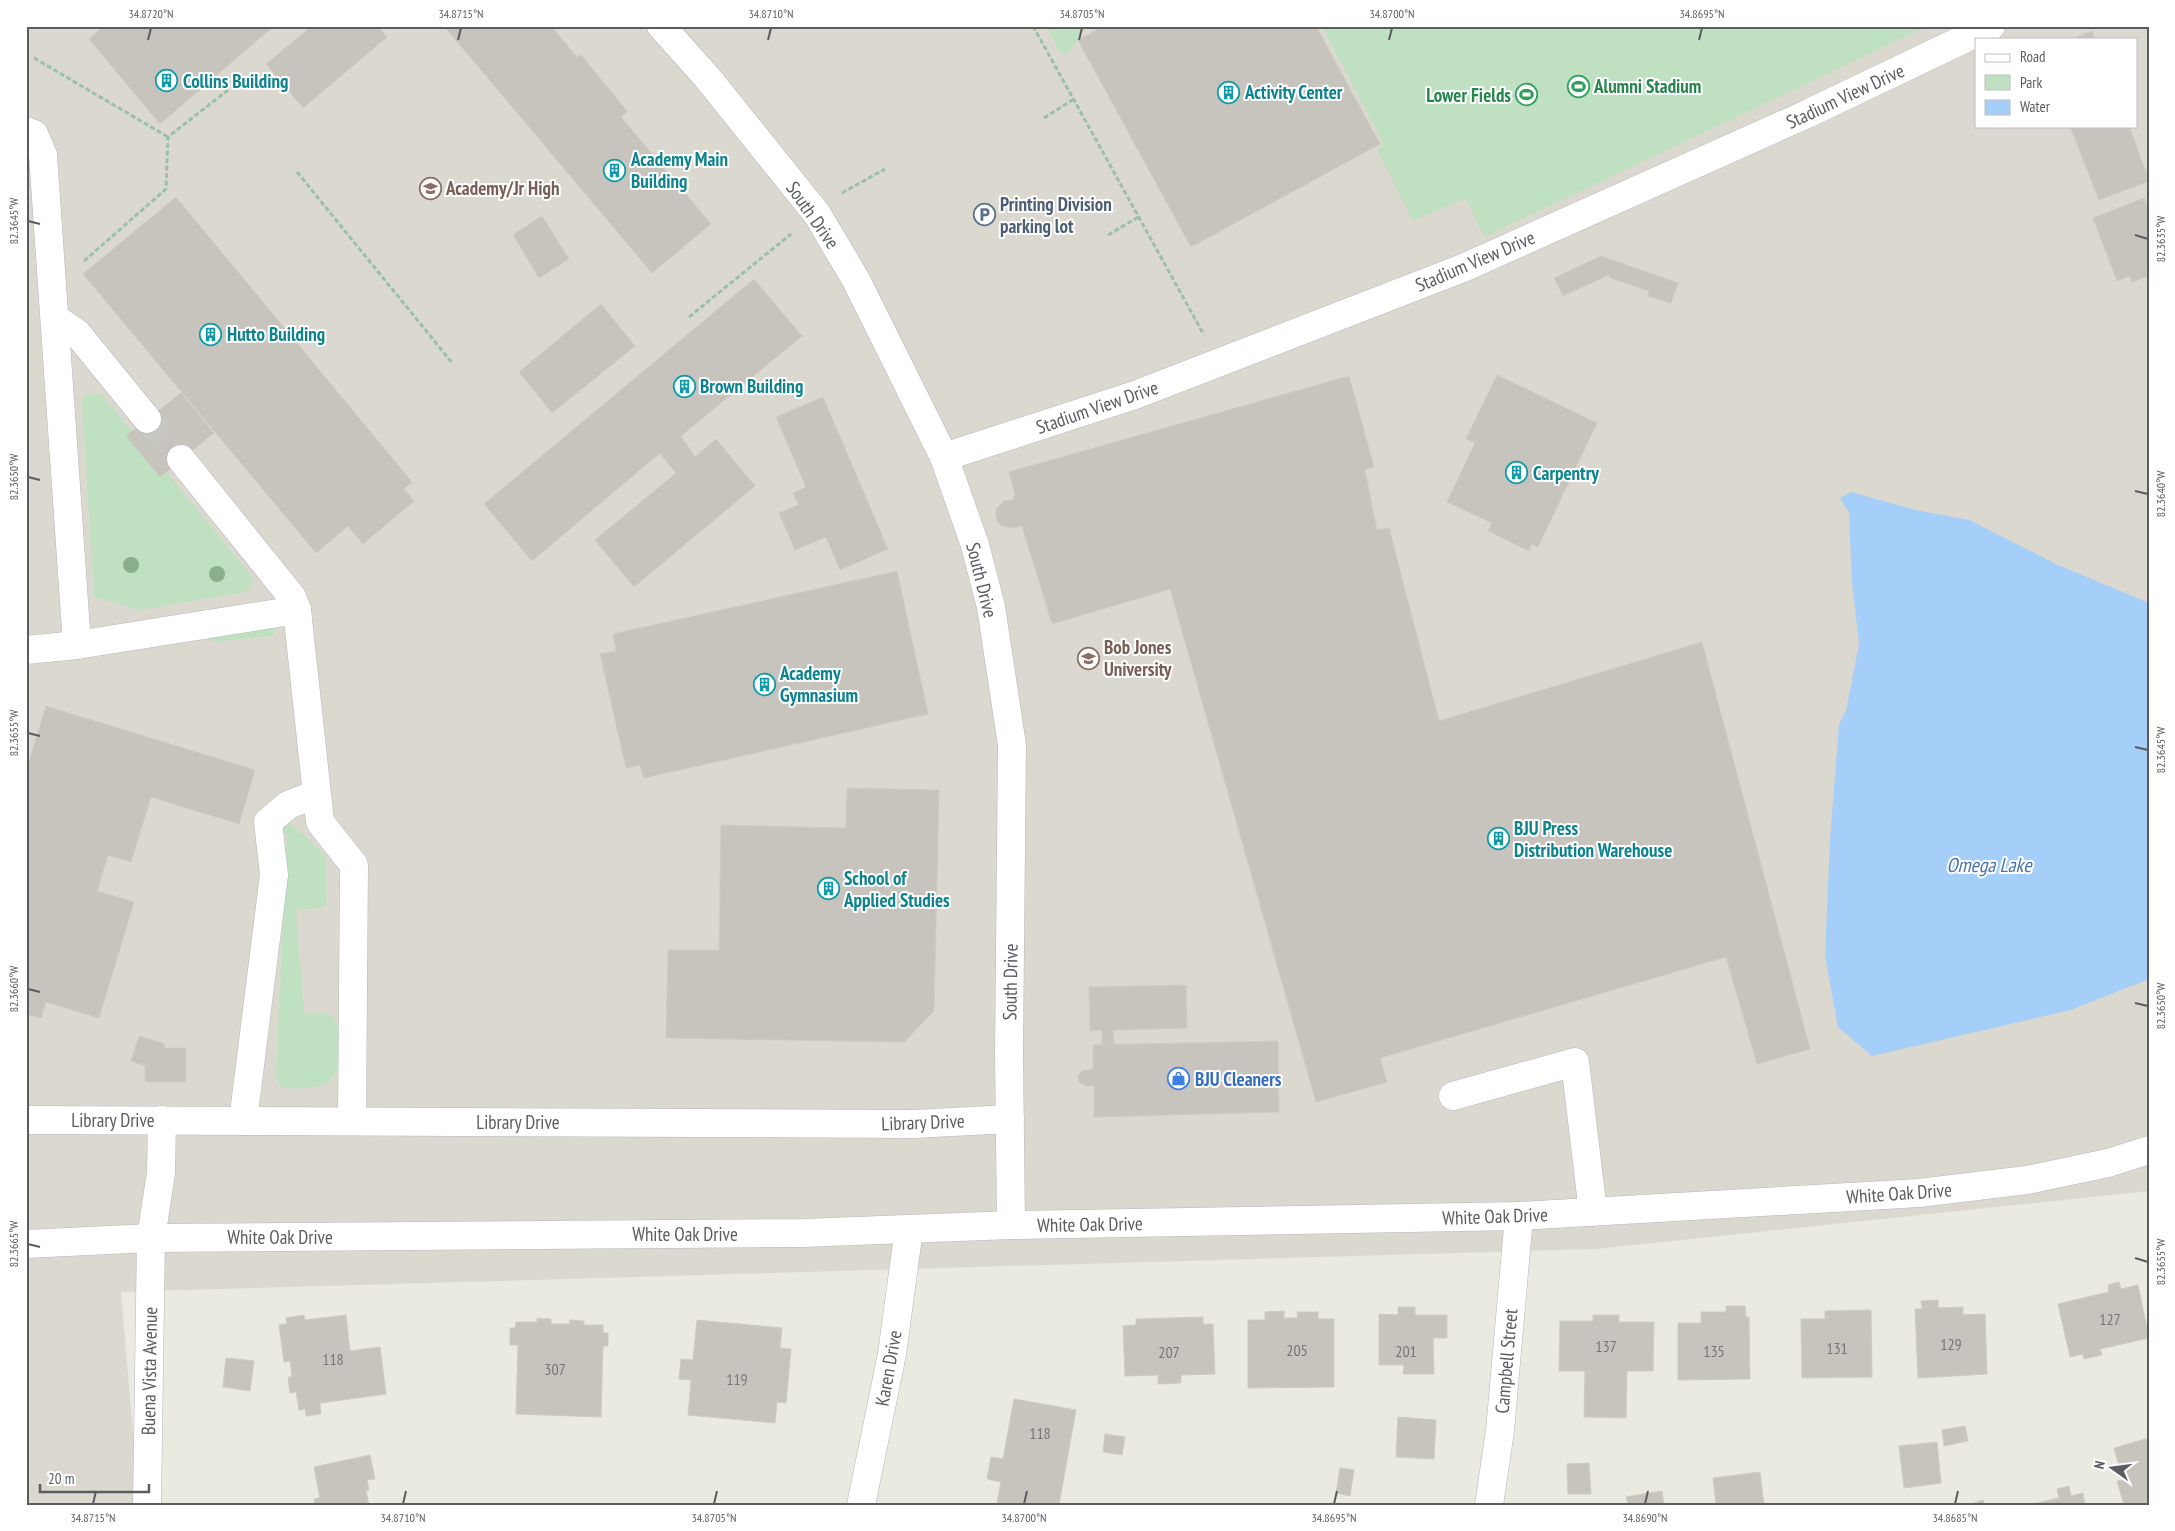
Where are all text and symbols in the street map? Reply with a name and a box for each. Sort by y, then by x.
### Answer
text: 34.8720°N [128,6,174,21]
text: 34.8715°N [438,6,484,21]
text: 34.8710°N [748,6,794,21]
text: 34.8705°N [1059,6,1105,21]
text: 34.8700°N [1369,6,1415,21]
text: 34.8695°N [1679,6,1725,21]
legend [1975,38,2138,128]
text: Road [2020,47,2046,66]
street label: Stadium View Drive [1782,58,1908,134]
building icon: Collins Building [155,69,179,93]
place label: Collins Building [183,69,289,93]
text: Park [2020,73,2042,92]
sports icon: Alumni Stadium [1566,74,1590,98]
place label: Alumni Stadium [1593,74,1701,98]
building icon: Activity Center [1217,80,1241,104]
place label: Activity Center [1244,80,1343,104]
place label: Lower Fields [1426,83,1511,107]
sports icon: Lower Fields [1515,83,1539,107]
text: Water [2020,97,2051,116]
place label: Academy Main Building [630,147,728,193]
building icon: Academy Main Building [603,158,627,182]
school or university icon: Academy/Jr High [418,176,442,200]
place label: Academy/Jr High [445,176,559,200]
street label: South Drive [781,177,845,253]
place label: Printing Division parking lot [1000,192,1112,238]
text: 82.3645°W [6,198,21,244]
parking icon: Printing Division parking lot [972,203,996,227]
text: 82.3635°W [2153,216,2168,262]
street label: Stadium View Drive [1412,225,1539,297]
building icon: Hutto Building [199,322,223,346]
place label: Hutto Building [227,322,325,346]
building icon: Brown Building [672,374,696,398]
place label: Brown Building [700,374,803,398]
street label: Stadium View Drive [1033,375,1161,439]
text: 82.3650°W [6,454,21,500]
building icon: Carpentry [1505,461,1529,485]
place label: Carpentry [1533,461,1599,485]
text: 82.3640°W [2153,471,2168,517]
street label: South Drive [961,540,1003,620]
place label: Bob Jones University [1104,635,1172,681]
school or university icon: Bob Jones University [1076,646,1100,670]
place label: Academy Gymnasium [779,661,858,707]
building icon: Academy Gymnasium [752,672,776,696]
text: 82.3655°W [6,710,21,756]
text: 82.3645°W [2153,727,2168,773]
place label: BJU Press Distribution Warehouse [1514,816,1672,862]
building icon: BJU Press Distribution Warehouse [1486,827,1510,851]
water label: Omega Lake [1947,852,2033,878]
place label: School of Applied Studies [843,866,950,912]
building icon: School of Applied Studies [816,877,840,901]
street label: South Drive [997,943,1023,1021]
text: 82.3660°W [6,966,21,1012]
text: 82.3650°W [2153,983,2168,1029]
shop icon: BJU Cleaners [1167,1067,1191,1091]
place label: BJU Cleaners [1195,1067,1282,1091]
street label: Library Drive [71,1108,155,1132]
street label: Library Drive [881,1109,965,1135]
street label: Library Drive [476,1110,560,1134]
street label: White Oak Drive [1845,1177,1953,1209]
street label: White Oak Drive [1442,1202,1548,1230]
street label: White Oak Drive [1037,1211,1143,1237]
text: 82.3665°W [6,1221,21,1267]
street label: White Oak Drive [632,1222,738,1246]
street label: White Oak Drive [227,1225,333,1249]
text: 82.3655°W [2153,1239,2168,1285]
street label: Buena Vista Avenue [136,1307,162,1435]
street label: Campbell Street [1489,1307,1523,1414]
house number: 127 [2099,1309,2121,1329]
street label: Karen Drive [870,1328,906,1408]
house number: 129 [1940,1334,1962,1354]
house number: 137 [1595,1336,1617,1356]
house number: 131 [1826,1338,1848,1358]
house number: 205 [1286,1340,1308,1360]
house number: 201 [1395,1341,1417,1361]
house number: 135 [1703,1341,1725,1361]
house number: 207 [1158,1342,1180,1362]
house number: 118 [322,1349,344,1369]
house number: 307 [544,1359,566,1379]
house number: 119 [726,1369,748,1389]
house number: 118 [1029,1423,1051,1443]
north arrow [2088,1444,2138,1494]
text: N [2090,1459,2109,1471]
scale bar [40,1461,149,1493]
text: 20 m [48,1469,74,1488]
text: 34.8715°N [70,1510,116,1525]
text: 34.8710°N [380,1510,426,1525]
text: 34.8705°N [691,1510,737,1525]
text: 34.8700°N [1001,1510,1047,1525]
text: 34.8695°N [1311,1510,1357,1525]
text: 34.8690°N [1622,1510,1668,1525]
text: 34.8685°N [1932,1510,1978,1525]

